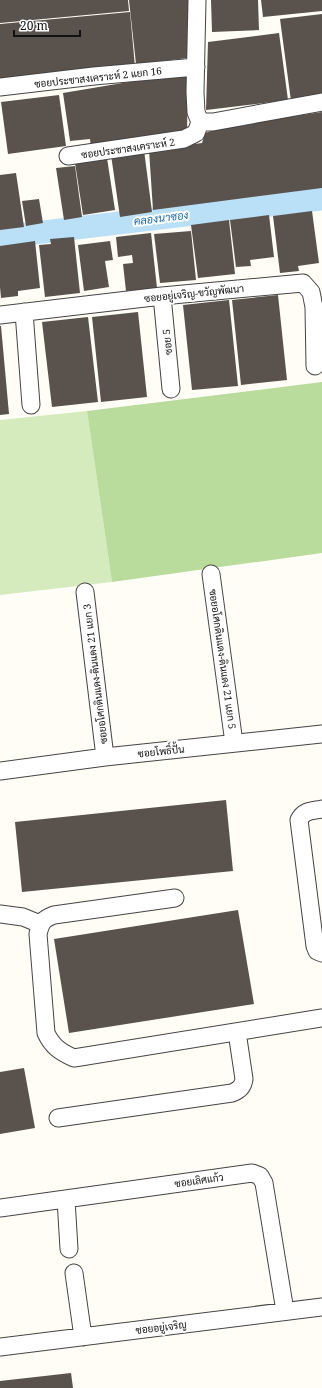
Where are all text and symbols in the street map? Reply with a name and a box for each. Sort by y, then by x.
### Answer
scale bar [14,12,80,38]
text: 20 m [20,17,48,34]
street label: ซอยประชาสงเคราะห์ 2 แยก 16 [34,63,163,91]
street label: ซอยประชาสงเคราะห์ 2 [80,134,176,162]
water label: คลองนาซอง [133,207,189,228]
street label: ซอยอยู่เจริญ-ขวัญพัฒนา [143,281,245,306]
street label: ซอย 5 [159,328,175,356]
street label: ซอยอโศกดินแดง-ดินแดง 21 แยก 5 [206,588,240,730]
street label: ซอยอโศกดินแดง-ดินแดง 21 แยก 3 [79,603,111,745]
street label: ซอยโพธิ์ปั้น [137,740,185,760]
street label: ซอยเลิศแก้ว [174,1170,224,1190]
street label: ซอยอยู่เจริญ [135,1317,187,1338]

